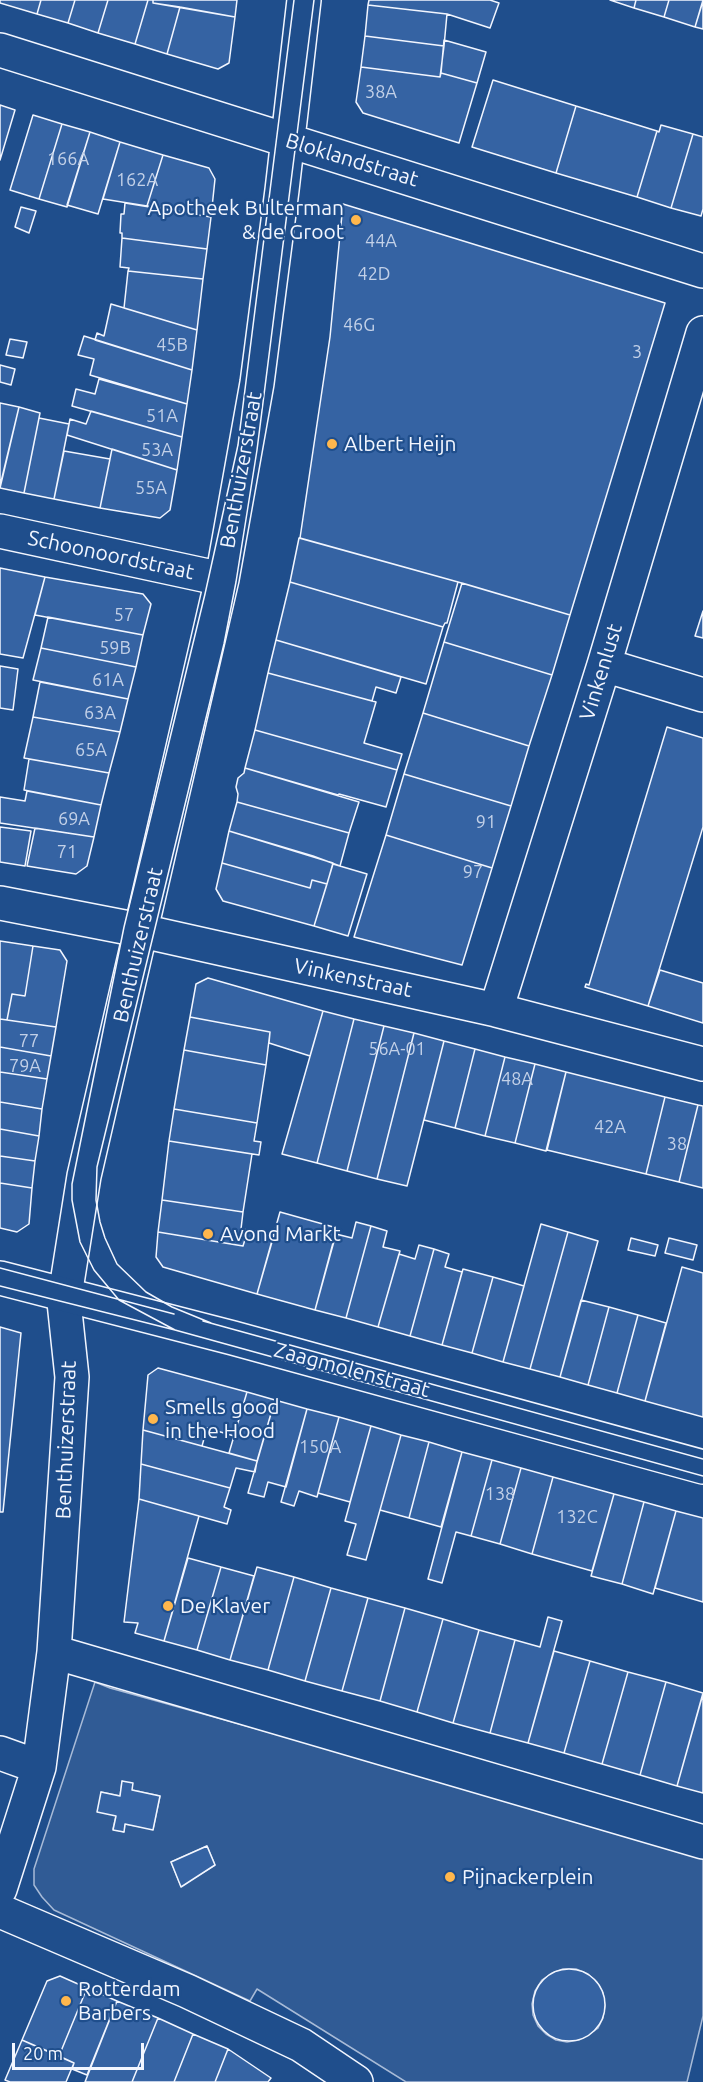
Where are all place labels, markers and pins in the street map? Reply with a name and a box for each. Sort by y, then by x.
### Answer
place label: Apotheek Bulterman & de Groot [147,195,344,245]
marker: Apotheek Bulterman & de Groot [349,213,363,227]
place label: Albert Heijn [344,431,456,457]
marker: Albert Heijn [325,437,339,451]
place label: Avond Markt [220,1221,341,1247]
marker: Avond Markt [201,1227,215,1241]
place label: Smells good in the Hood [165,1394,280,1444]
marker: Smells good in the Hood [146,1412,160,1426]
place label: De Klaver [180,1593,270,1619]
marker: De Klaver [161,1599,175,1613]
place label: Pijnackerplein [462,1864,594,1890]
marker: Pijnackerplein [443,1870,457,1884]
place label: Rotterdam Barbers [78,1976,181,2026]
marker: Rotterdam Barbers [59,1994,73,2008]

